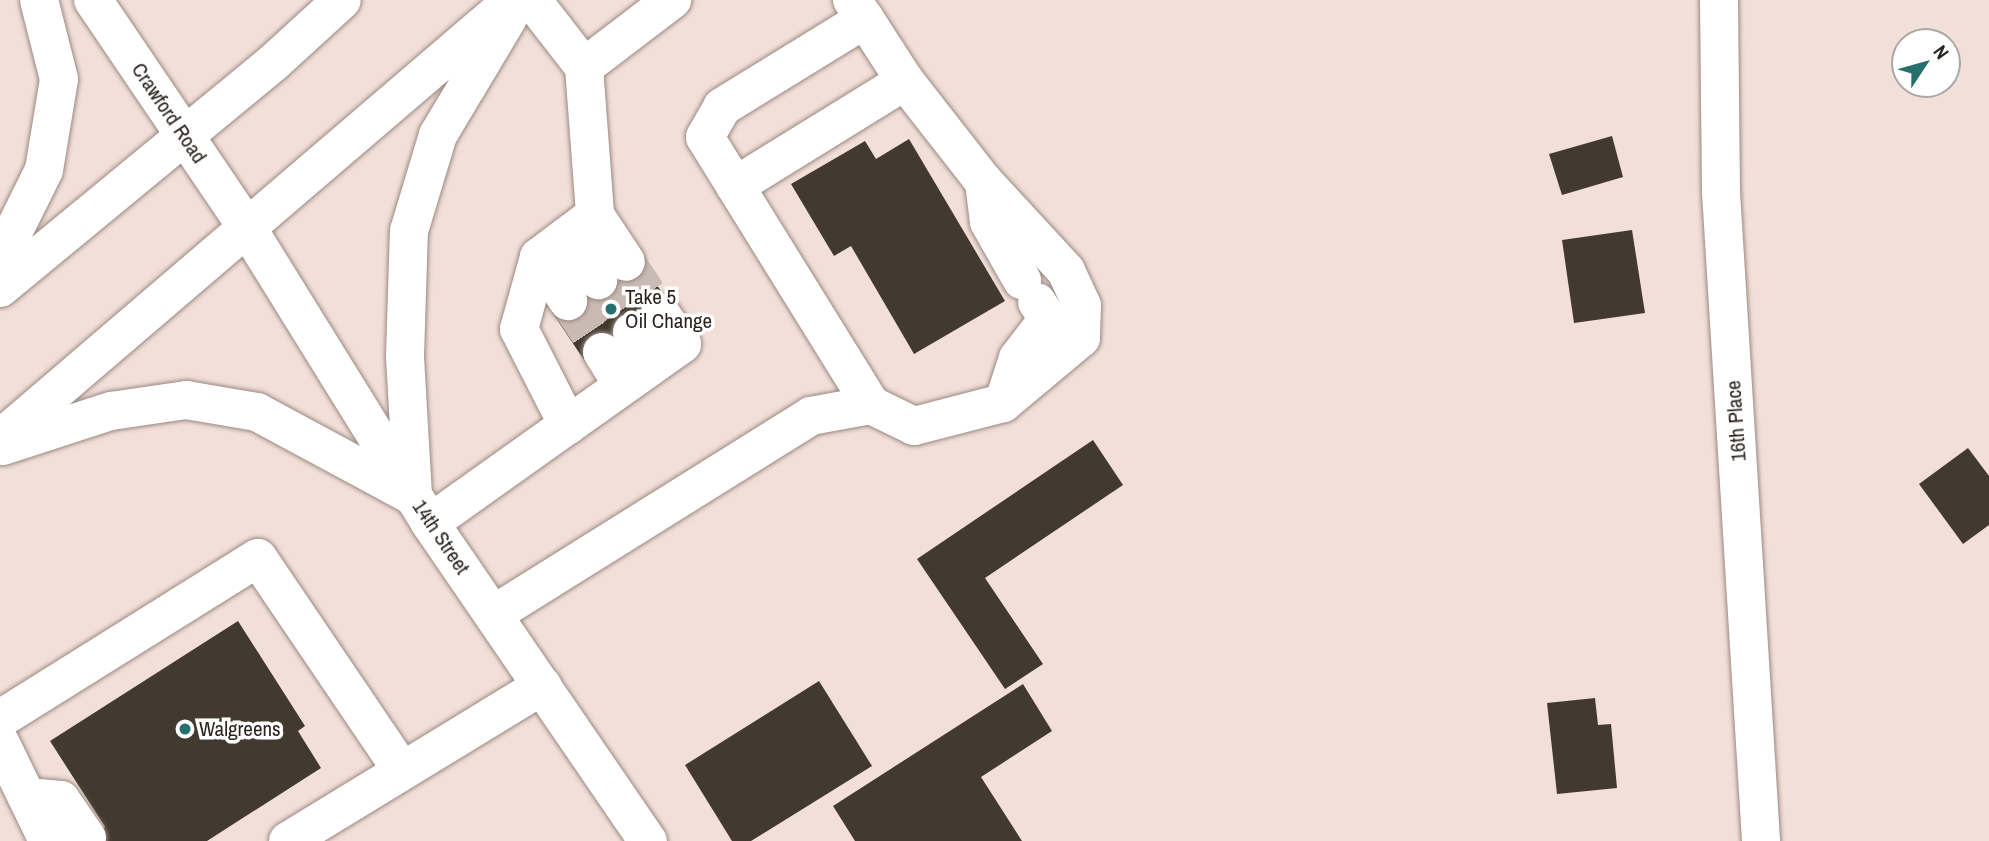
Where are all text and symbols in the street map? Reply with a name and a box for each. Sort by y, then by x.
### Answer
north arrow [1891,28,1961,98]
text: N [1928,40,1955,64]
street label: Crawford Road [126,58,212,168]
place label: Take 5 Oil Change [625,284,712,334]
marker: Take 5 Oil Change [603,301,619,317]
street label: 16th Place [1721,380,1751,462]
street label: 14th Street [407,495,475,579]
place label: Walgreens [199,716,281,742]
marker: Walgreens [177,721,193,737]

